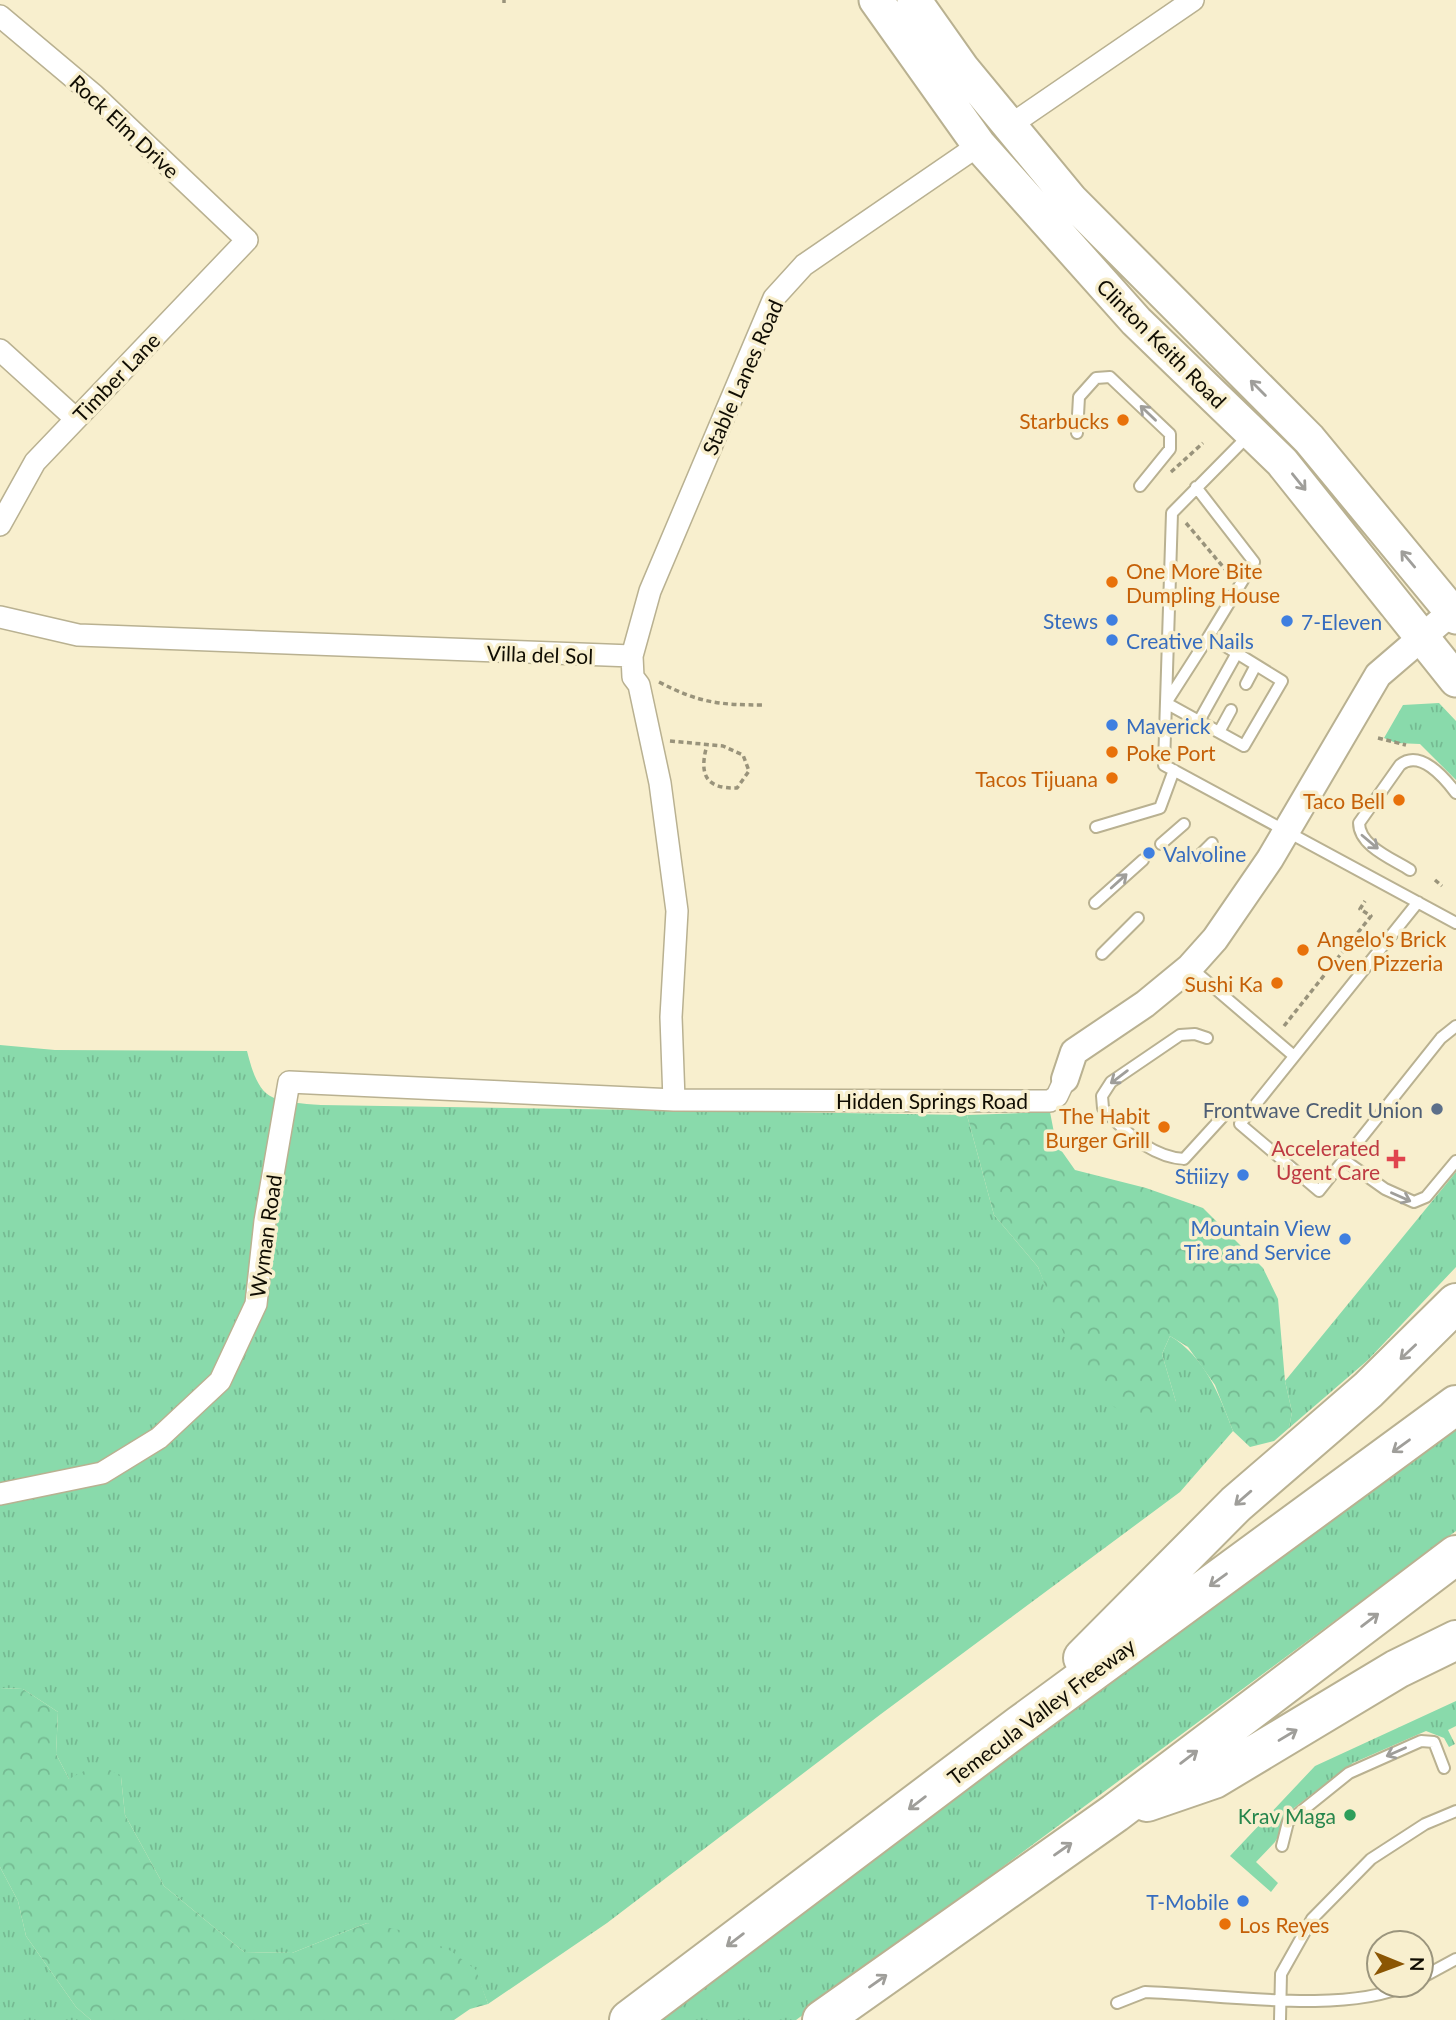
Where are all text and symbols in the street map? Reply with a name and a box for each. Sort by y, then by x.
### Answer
street label: Rock Elm Drive [65,69,185,183]
street label: Clinton Keith Road [1092,273,1232,413]
street label: Stable Lanes Road [697,296,787,458]
street label: Timber Lane [67,327,165,427]
one-way arrow [1250,380,1267,397]
one-way arrow [1140,405,1157,422]
place label: Starbucks [1019,408,1109,433]
marker: Starbucks [1115,412,1131,428]
one-way arrow [1291,472,1306,491]
one-way arrow [1400,551,1416,569]
place label: One More Bite Dumpling House [1126,558,1280,607]
marker: One More Bite Dumpling House [1104,574,1120,590]
place label: Stews [1043,608,1098,633]
place label: 7-Eleven [1301,609,1382,634]
marker: Stews [1104,612,1120,628]
marker: 7-Eleven [1279,613,1295,629]
place label: Creative Nails [1126,628,1254,653]
marker: Creative Nails [1104,632,1120,648]
street label: Villa del Sol [486,640,594,668]
place label: Maverick [1126,713,1211,738]
marker: Maverick [1104,717,1120,733]
place label: Poke Port [1126,740,1216,765]
marker: Poke Port [1104,744,1120,760]
place label: Tacos Tijuana [975,766,1098,791]
marker: Tacos Tijuana [1104,770,1120,786]
place label: Taco Bell [1303,788,1385,813]
marker: Taco Bell [1391,792,1407,808]
one-way arrow [1361,834,1379,850]
place label: Valvoline [1163,841,1246,866]
marker: Valvoline [1141,845,1157,861]
one-way arrow [1110,873,1127,890]
place label: Angelo's Brick Oven Pizzeria [1317,926,1447,975]
marker: Angelo's Brick Oven Pizzeria [1295,942,1311,958]
place label: Sushi Ka [1185,971,1263,996]
marker: Sushi Ka [1269,975,1285,991]
one-way arrow [1110,1070,1129,1084]
street label: Hidden Springs Road [836,1088,1028,1113]
place label: Frontwave Credit Union [1203,1097,1423,1122]
marker: Frontwave Credit Union [1429,1101,1445,1117]
place label: The Habit Burger Grill [1045,1103,1150,1152]
marker: The Habit Burger Grill [1156,1119,1172,1135]
place label: Accelerated Ugent Care [1271,1135,1380,1184]
marker: Accelerated Ugent Care [1386,1149,1406,1169]
place label: Stiiizy [1175,1163,1229,1188]
marker: Stiiizy [1235,1167,1251,1183]
street label: Wyman Road [244,1173,286,1299]
one-way arrow [1390,1191,1411,1204]
place label: Mountain View Tire and Service [1184,1215,1332,1264]
marker: Mountain View Tire and Service [1337,1231,1353,1247]
one-way arrow [1400,1343,1417,1360]
one-way arrow [1392,1438,1411,1453]
one-way arrow [1235,1490,1253,1506]
one-way arrow [1209,1573,1227,1588]
one-way arrow [1361,1613,1380,1628]
street label: Temecula Valley Freeway [942,1632,1140,1790]
one-way arrow [1277,1728,1297,1742]
one-way arrow [1386,1746,1407,1759]
one-way arrow [1179,1750,1198,1764]
one-way arrow [908,1796,926,1811]
place label: Krav Maga [1238,1803,1336,1828]
marker: Krav Maga [1342,1807,1358,1823]
one-way arrow [1053,1842,1072,1856]
place label: T-Mobile [1146,1889,1229,1914]
marker: T-Mobile [1235,1893,1251,1909]
place label: Los Reyes [1239,1912,1329,1937]
marker: Los Reyes [1217,1916,1233,1932]
north arrow [1365,1929,1435,1999]
one-way arrow [726,1933,745,1947]
text: N [1406,1957,1429,1972]
one-way arrow [868,1974,887,1988]

